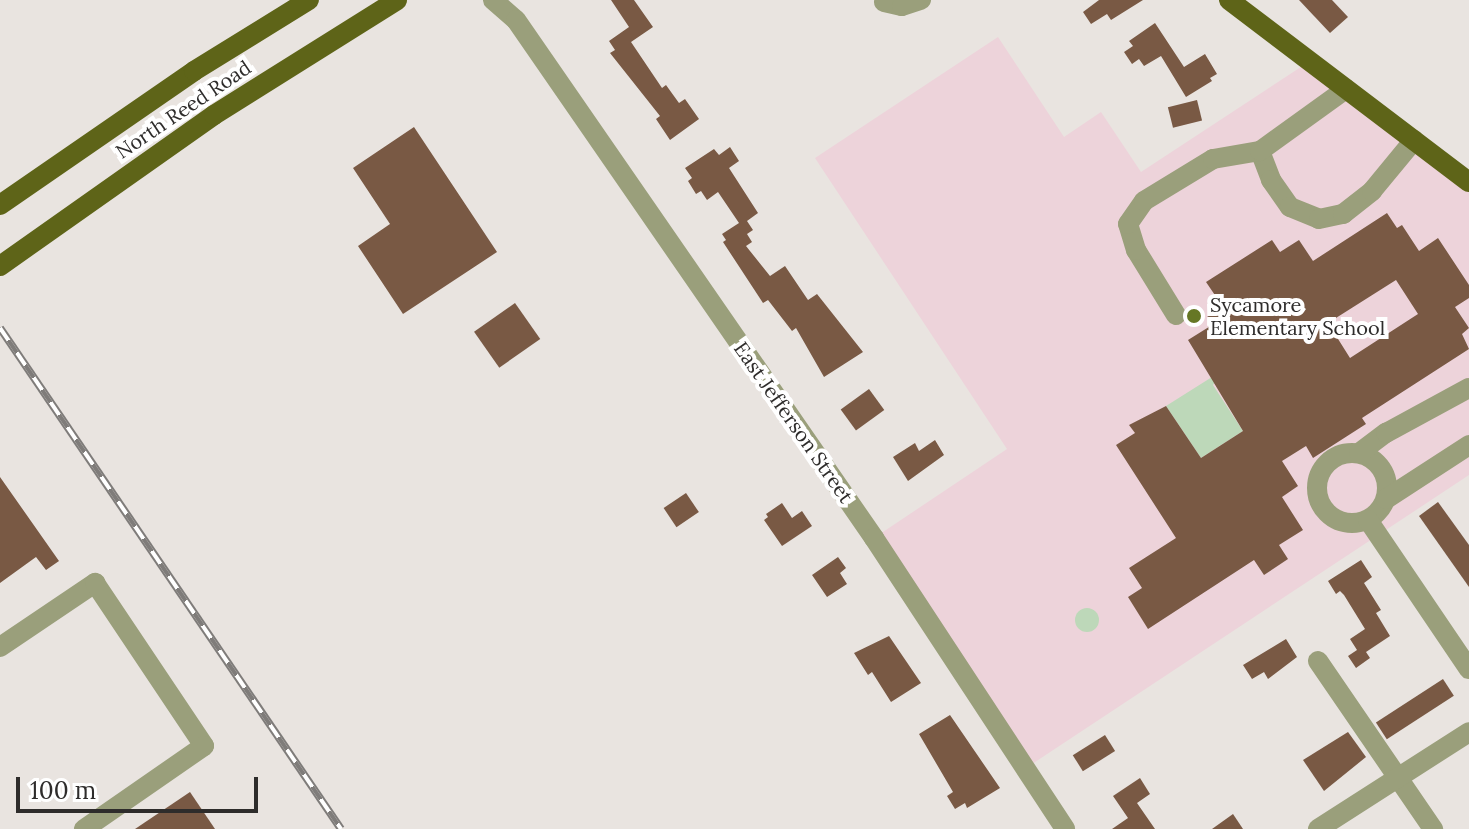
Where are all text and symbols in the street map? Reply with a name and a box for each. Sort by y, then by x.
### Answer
street label: North Reed Road [111,55,255,163]
place label: Sycamore Elementary School [1210,292,1385,339]
marker: Sycamore Elementary School [1185,307,1203,325]
street label: East Jefferson Street [729,337,859,507]
scale bar [20,761,262,811]
text: 100 m [30,775,96,806]

